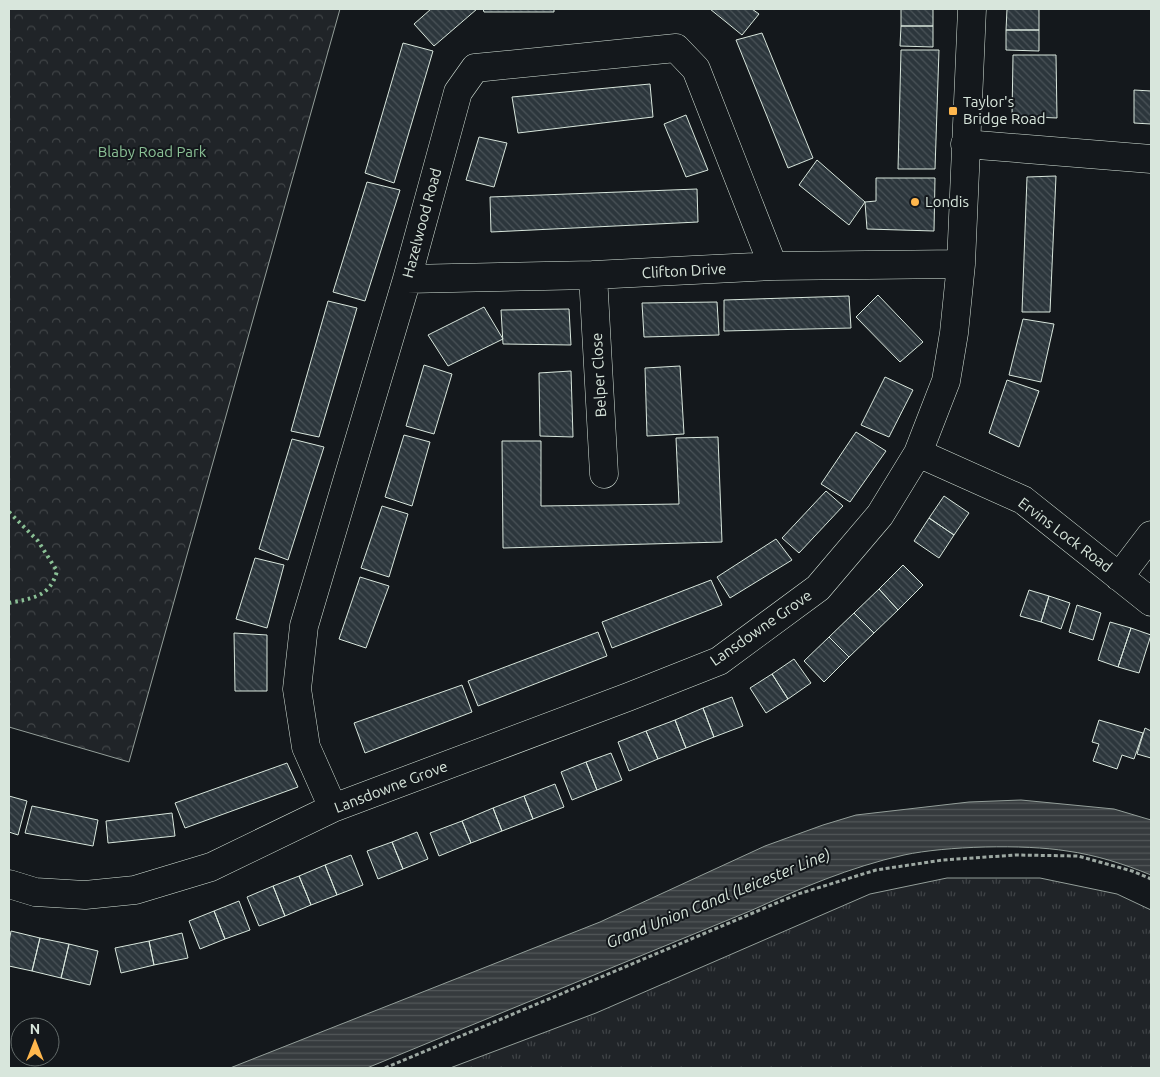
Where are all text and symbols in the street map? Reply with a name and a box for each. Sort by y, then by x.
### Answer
place label: Taylor's Bridge Road [963,93,1046,127]
marker: Taylor's Bridge Road [947,105,959,117]
park label: Blaby Road Park [98,143,207,160]
street label: Hazelwood Road [399,166,444,280]
place label: Londis [925,193,969,210]
marker: Londis [909,196,921,208]
street label: Clifton Drive [641,260,727,281]
street label: Belper Close [588,332,609,418]
street label: Ervins Lock Road [1015,494,1115,575]
street label: Lansdowne Grove [707,586,815,669]
street label: Lansdowne Grove [332,757,450,816]
water label: Grand Union Canal (Leicester Line) [603,845,833,952]
north arrow [10,1017,60,1067]
text: N [30,1021,40,1037]

